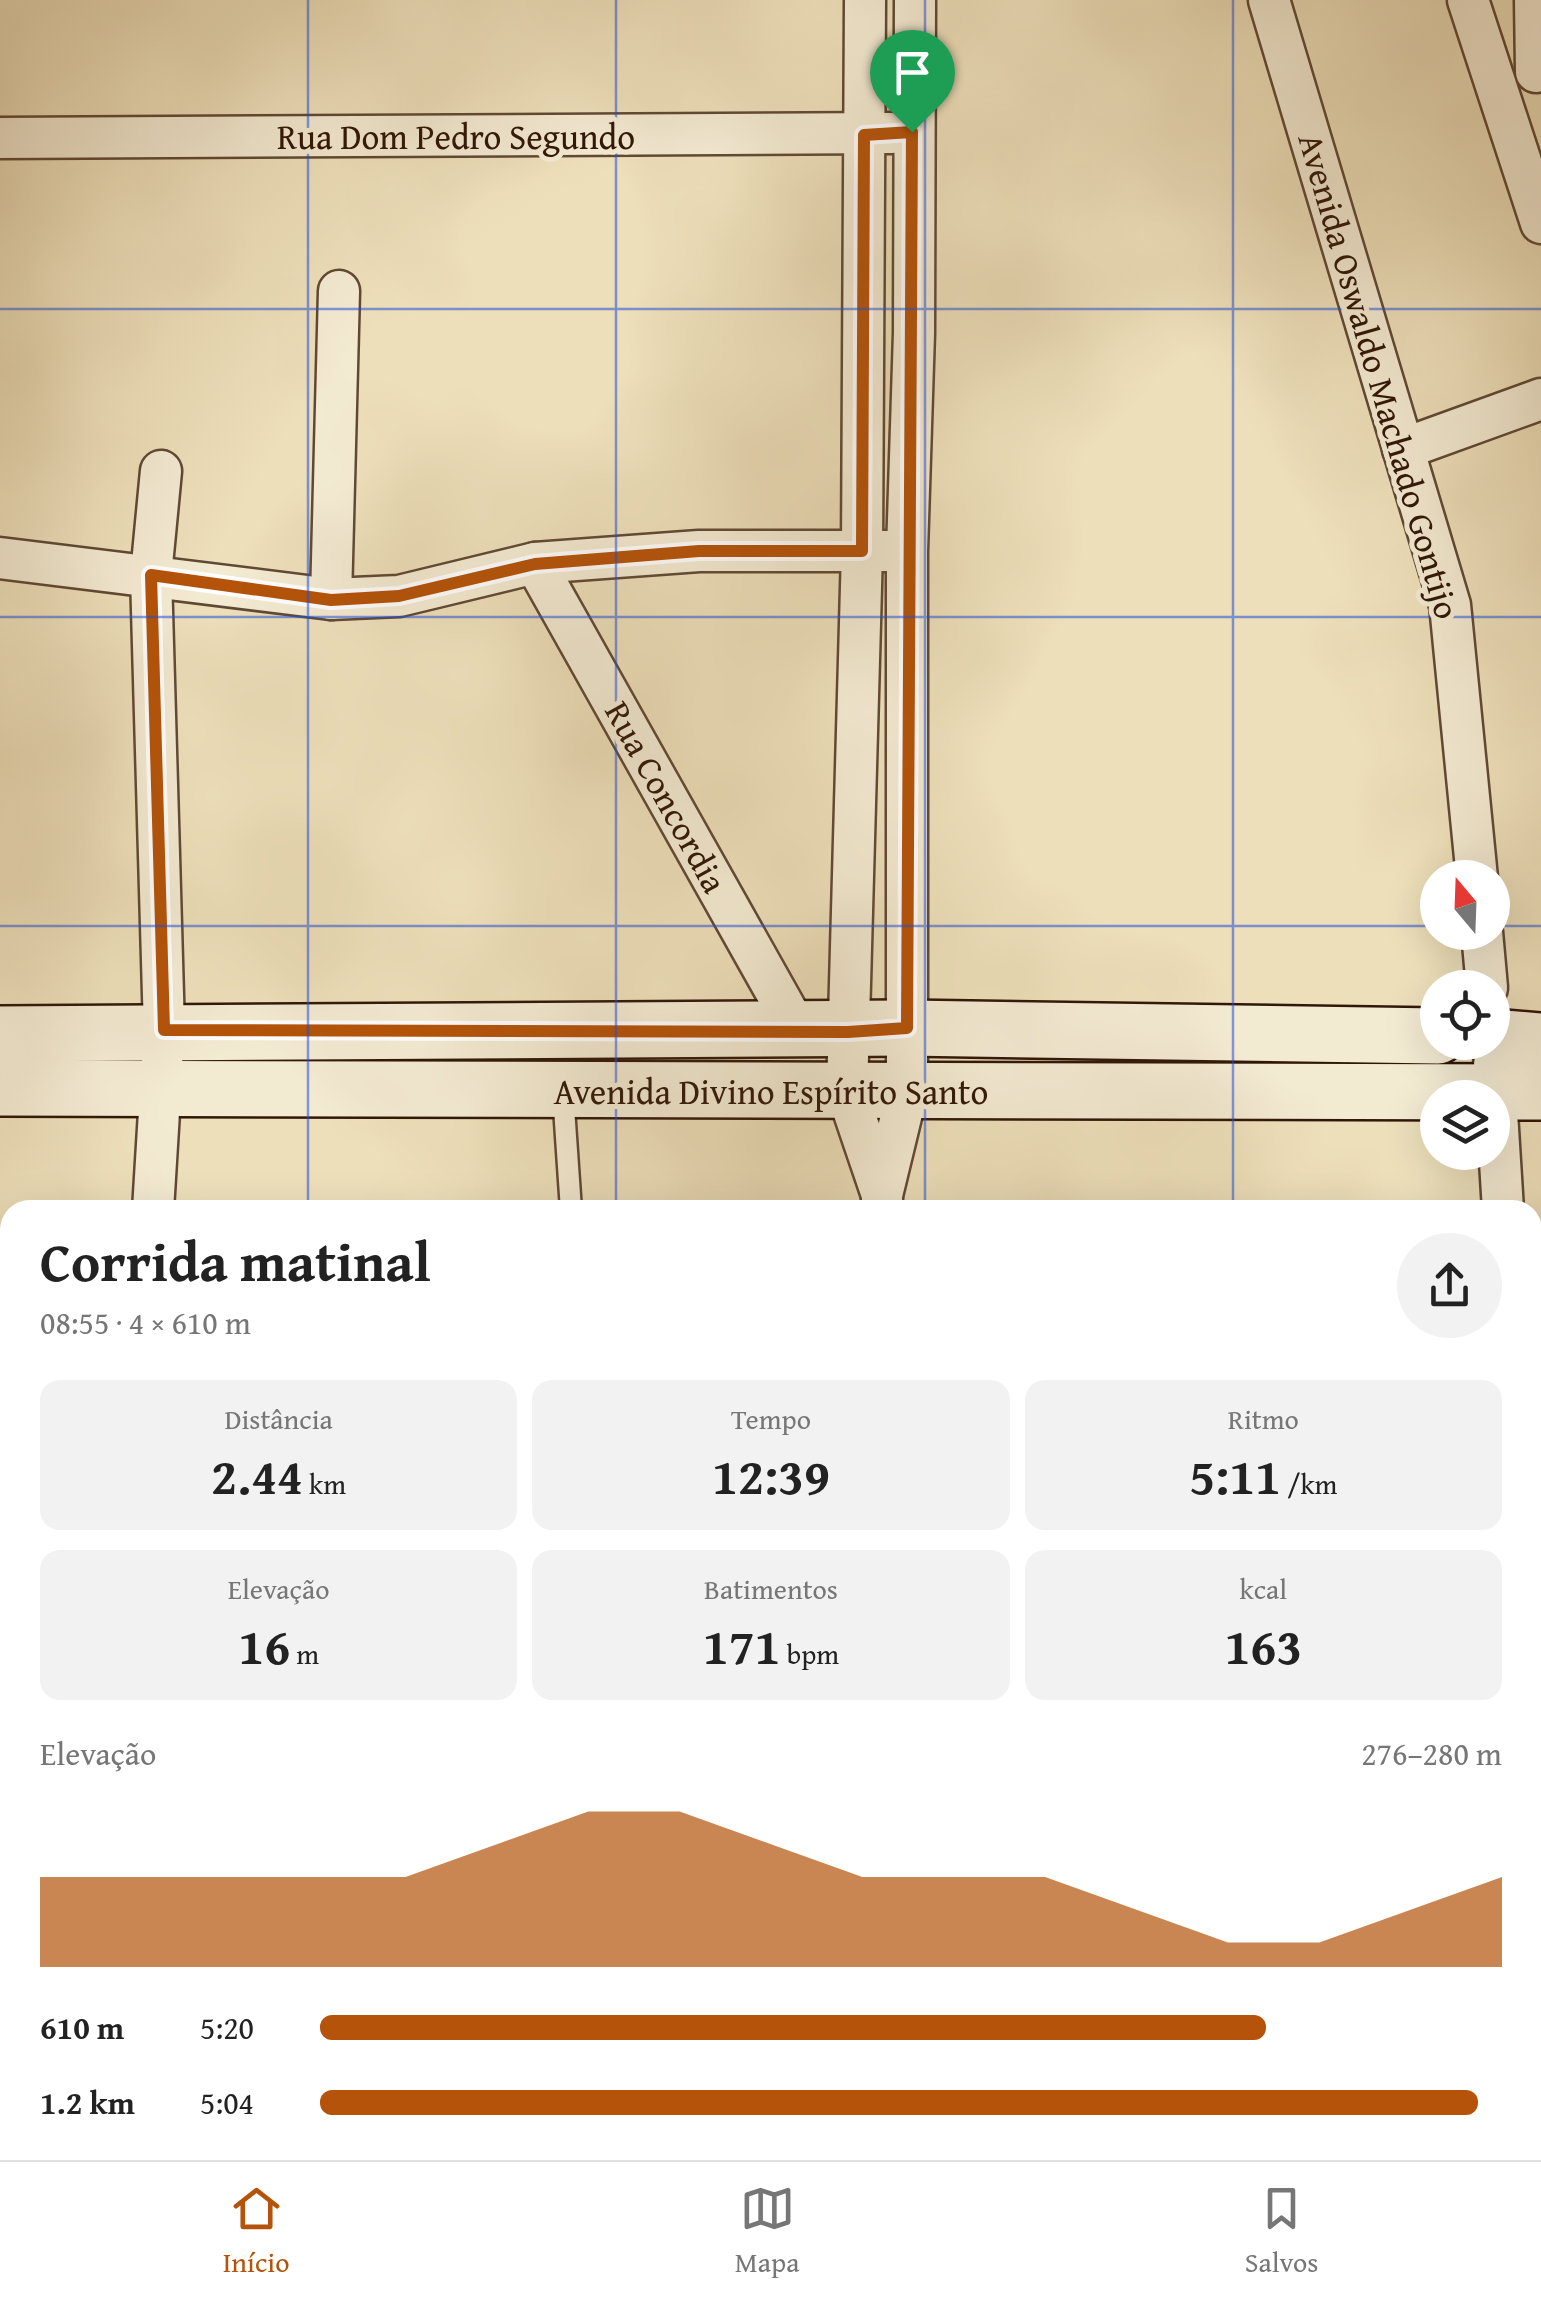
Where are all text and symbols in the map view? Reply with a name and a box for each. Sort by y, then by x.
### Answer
pin [870,30,955,133]
icon: arrive [885,45,940,100]
street label: Rua Dom Pedro Segundo [277,111,635,162]
street label: Avenida Oswaldo Machado Gontijo [1286,127,1473,625]
street label: Rua Concordia [593,692,740,902]
north arrow [1420,860,1510,950]
map controls [1420,860,1510,1170]
button: locate [1420,970,1510,1060]
street label: Avenida Divino Espírito Santo [554,1066,988,1117]
button: layers [1420,1080,1510,1170]
text: Corrida matinal [40,1221,431,1301]
button: share [1397,1233,1502,1338]
text: 08:55 · 4 × 610 m [40,1299,251,1346]
text: Distância [224,1398,333,1439]
text: Tempo [731,1398,811,1439]
text: Ritmo [1228,1398,1299,1439]
text: 2.44 [211,1439,303,1512]
text: 12:39 [712,1439,830,1512]
text: 5:11 [1189,1439,1281,1512]
text: km [303,1463,346,1504]
text: /km [1281,1463,1337,1504]
text: Elevação [228,1568,330,1609]
text: Batimentos [704,1568,838,1609]
text: kcal [1239,1568,1287,1609]
text: 16 [238,1609,290,1682]
text: 171 [703,1609,781,1682]
text: 163 [1224,1609,1302,1682]
text: m [290,1633,319,1674]
text: bpm [781,1633,839,1674]
text: Elevação [40,1730,156,1777]
text: 276–280 m [1361,1730,1502,1777]
text: 610 m [40,2004,124,2051]
text: 5:20 [200,2004,254,2051]
text: 1.2 km [40,2079,135,2126]
text: 5:04 [200,2079,254,2126]
tab: Início [223,2181,289,2282]
tab: Mapa [735,2181,799,2282]
tab: Salvos [1245,2181,1318,2282]

